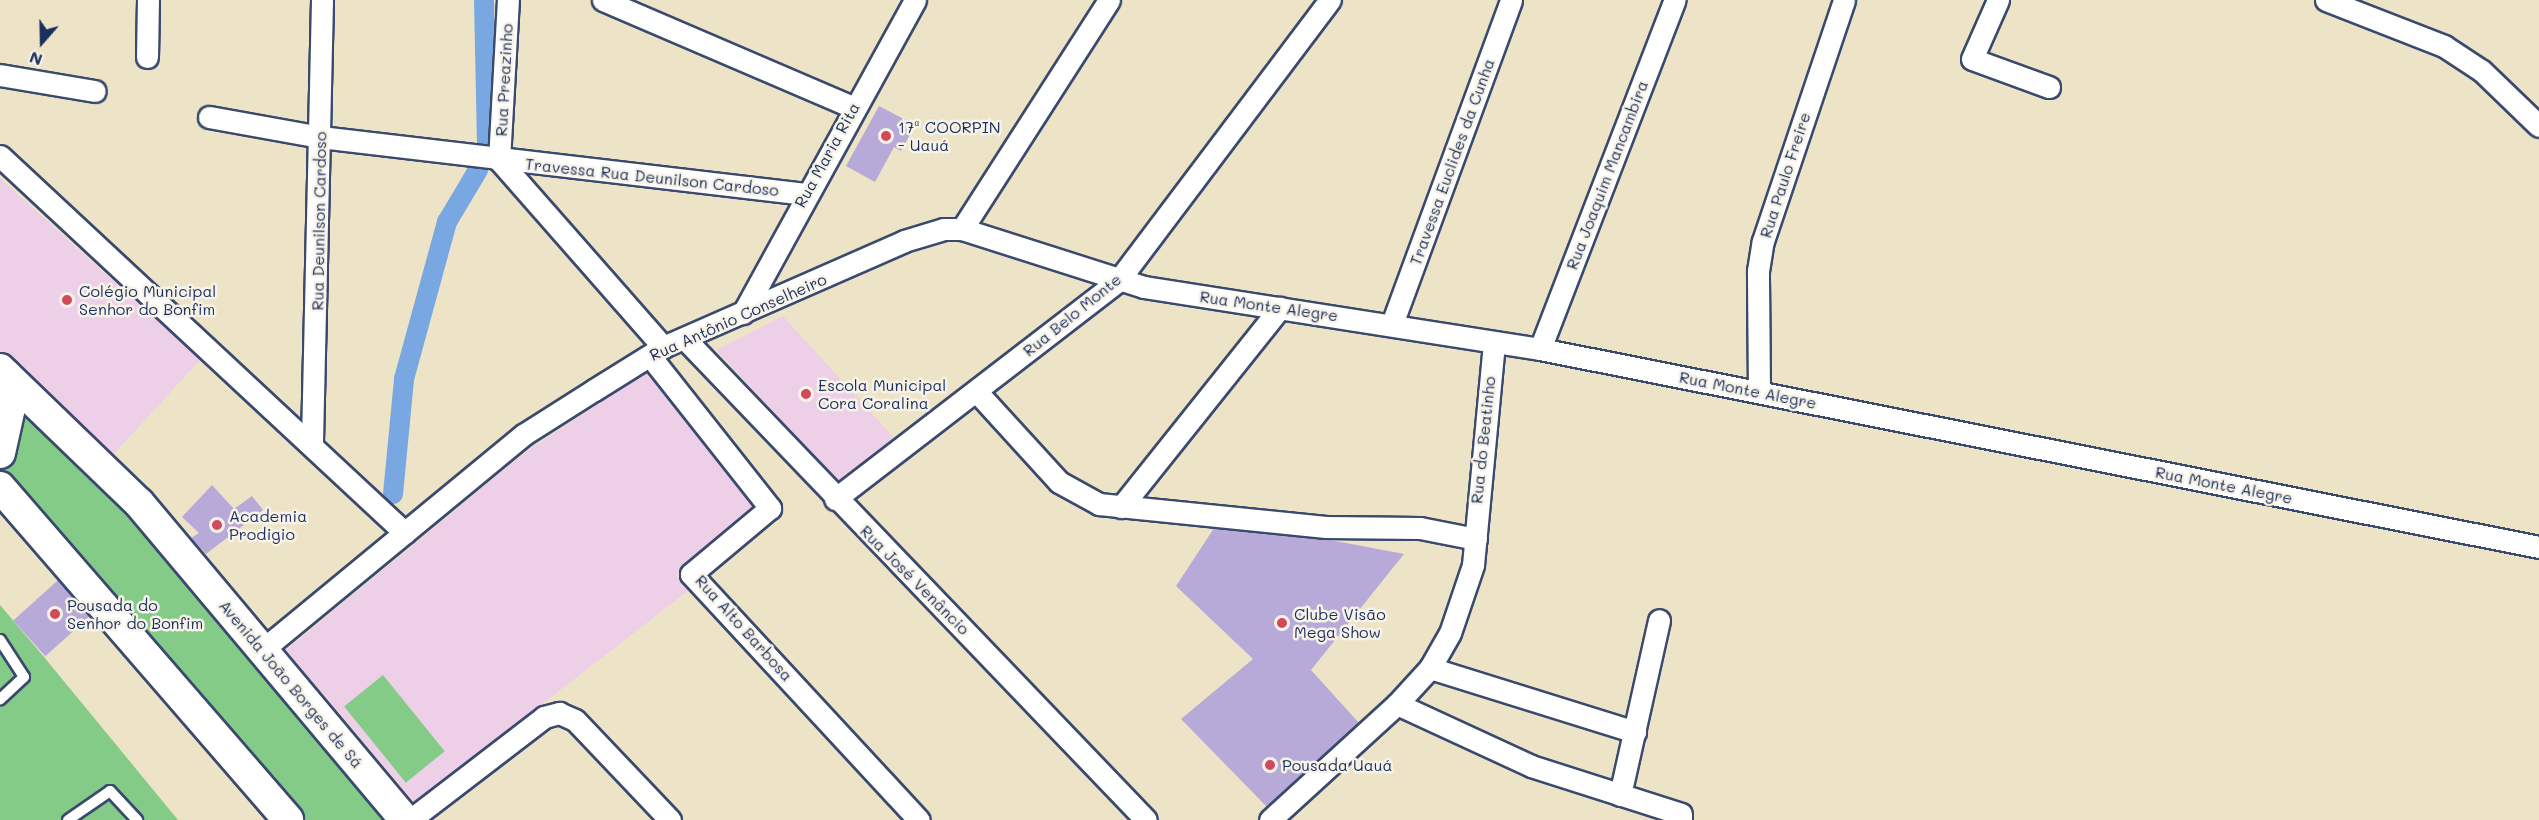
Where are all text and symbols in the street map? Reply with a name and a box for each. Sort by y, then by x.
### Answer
north arrow [12,12,72,72]
street label: Rua Preazinho [491,23,517,137]
text: N [26,47,45,71]
street label: Travessa Euclides da Cunha [1406,56,1498,268]
street label: Rua Joaquim Mancambira [1562,78,1652,272]
street label: Rua Maria Rita [790,99,864,211]
street label: Rua Paulo Freire [1756,110,1814,240]
place label: 17ª COORPIN - Uauá [898,117,1000,155]
marker: 17ª COORPIN - Uauá [879,129,893,143]
street label: Rua Deunilson Cardoso [308,131,330,311]
street label: Travessa Rua Deunilson Cardoso [524,154,780,200]
street label: Rua Antônio Conselheiro [647,269,829,365]
street label: Rua Belo Monte [1019,270,1125,360]
place label: Colégio Municipal Senhor do Bonfim [79,281,216,319]
street label: Rua Monte Alegre [1199,287,1339,325]
marker: Colégio Municipal Senhor do Bonfim [60,293,74,307]
street label: Rua Monte Alegre [1678,367,1818,413]
place label: Escola Municipal Cora Coralina [818,375,946,413]
street label: Rua do Beatinho [1467,375,1499,505]
marker: Escola Municipal Cora Coralina [799,387,813,401]
street label: Rua Monte Alegre [2154,462,2294,508]
place label: Academia Prodigio [229,506,307,544]
marker: Academia Prodigio [210,518,224,532]
street label: Rua José Venâncio [856,521,974,639]
street label: Rua Alto Barbosa [691,571,797,685]
place label: Pousada do Senhor do Bonfim [67,595,203,633]
street label: Avenida João Borges de Sá [215,596,367,772]
place label: Clube Visão Mega Show [1294,604,1386,642]
marker: Pousada do Senhor do Bonfim [48,607,62,621]
marker: Clube Visão Mega Show [1275,616,1289,630]
place label: Pousada Uauá [1282,755,1392,775]
marker: Pousada Uauá [1263,758,1277,772]

